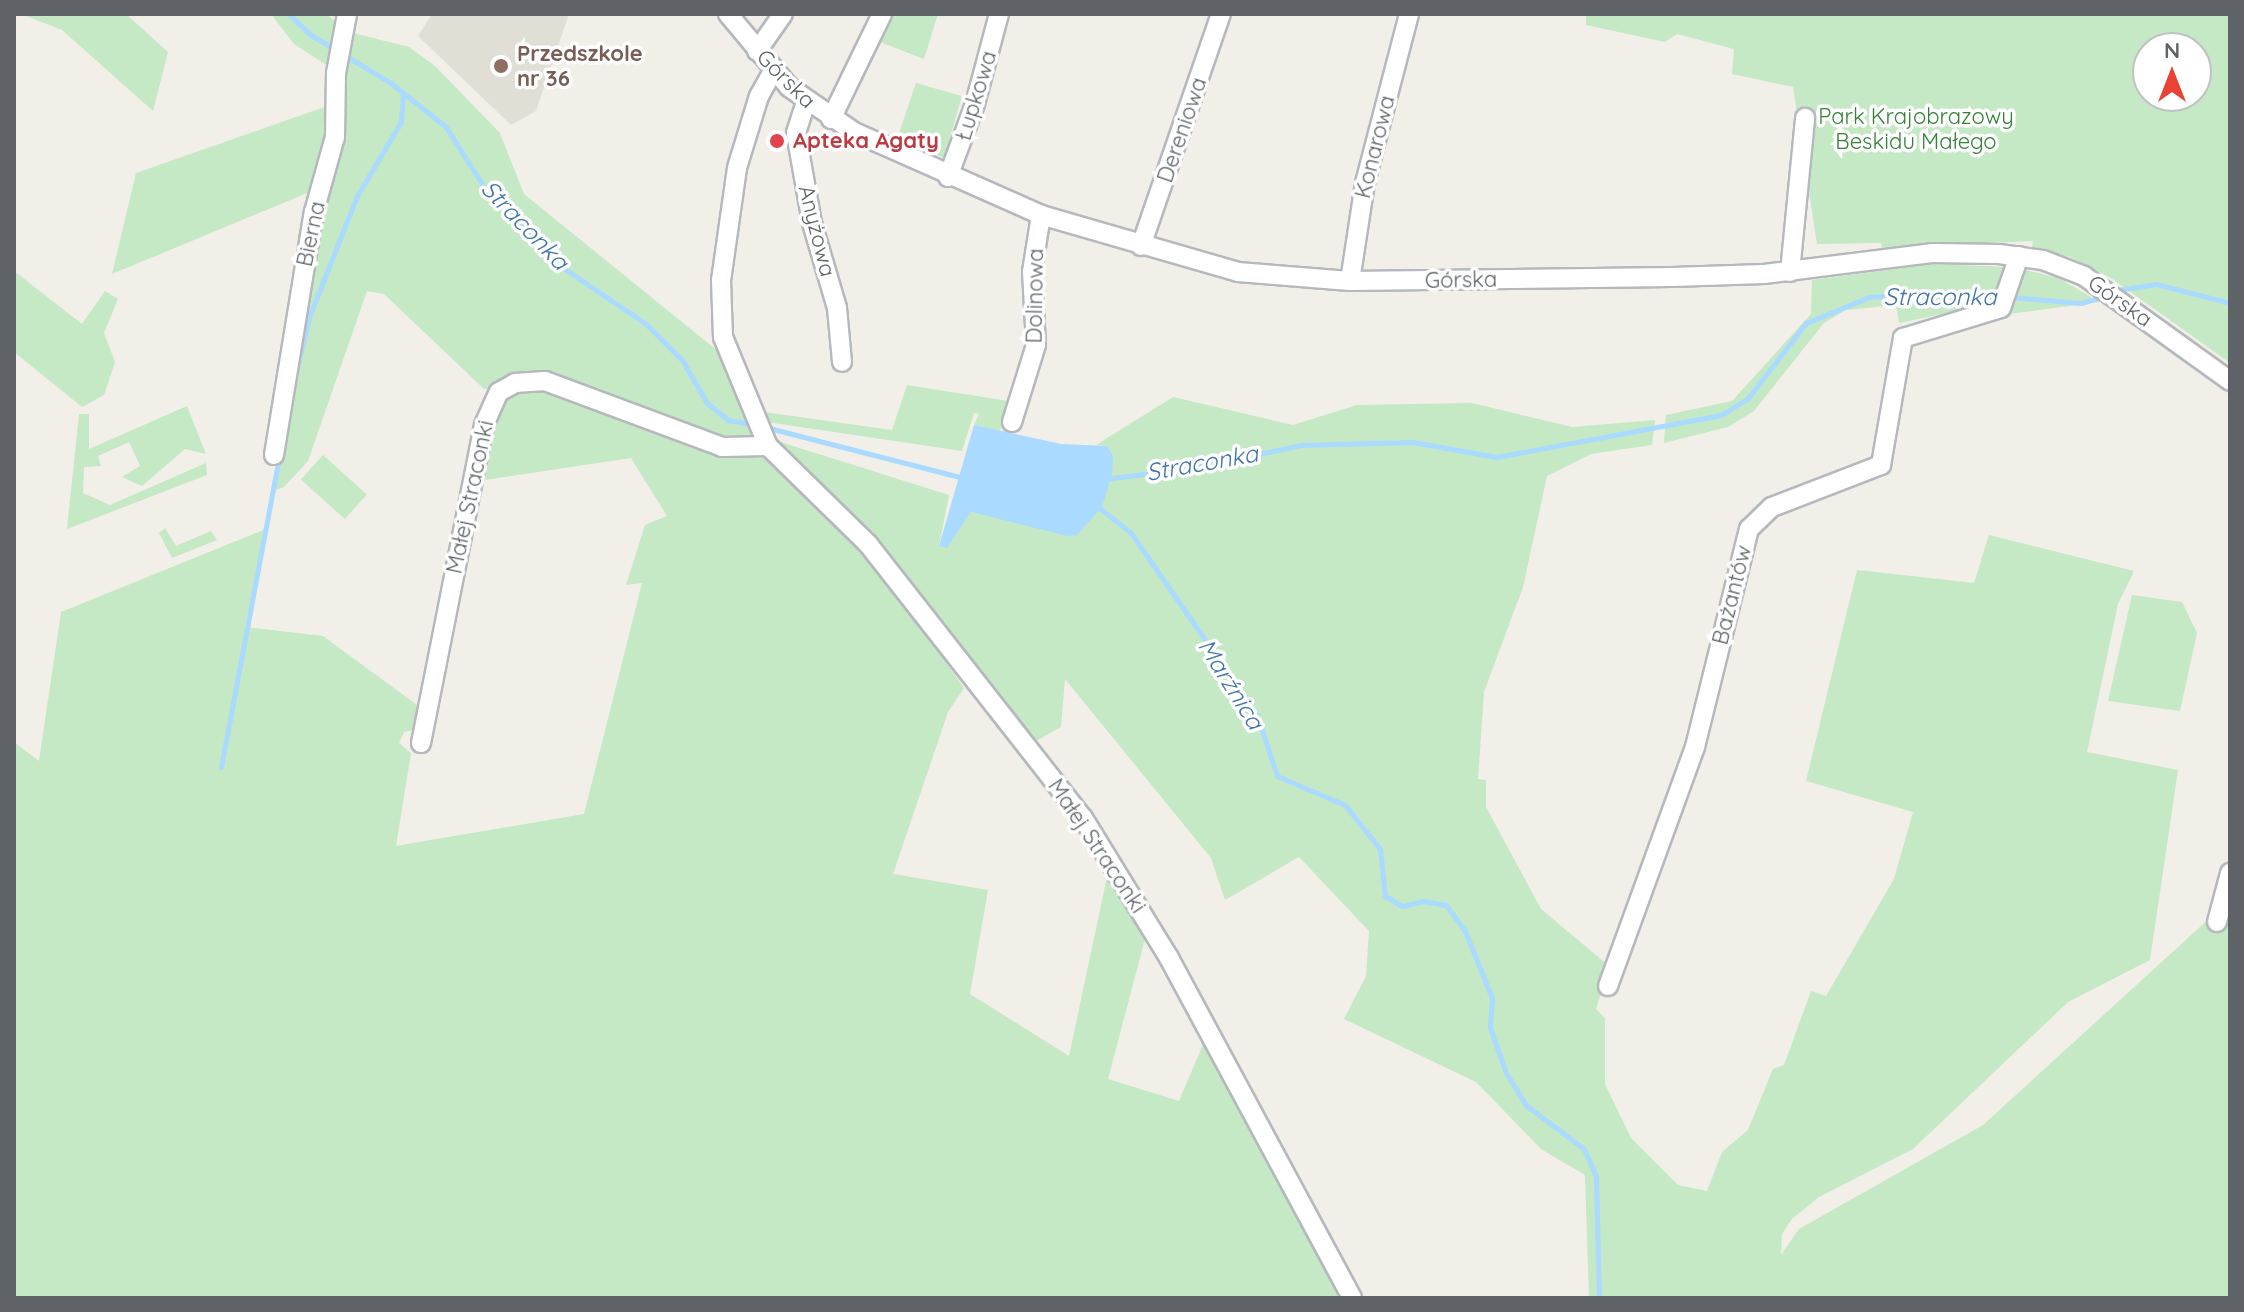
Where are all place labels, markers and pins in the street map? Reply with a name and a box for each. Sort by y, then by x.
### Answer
place label: Przedszkole nr 36 [517,40,643,92]
marker: Przedszkole nr 36 [492,57,510,75]
place label: Apteka Agaty [793,128,939,154]
marker: Apteka Agaty [768,132,786,150]

